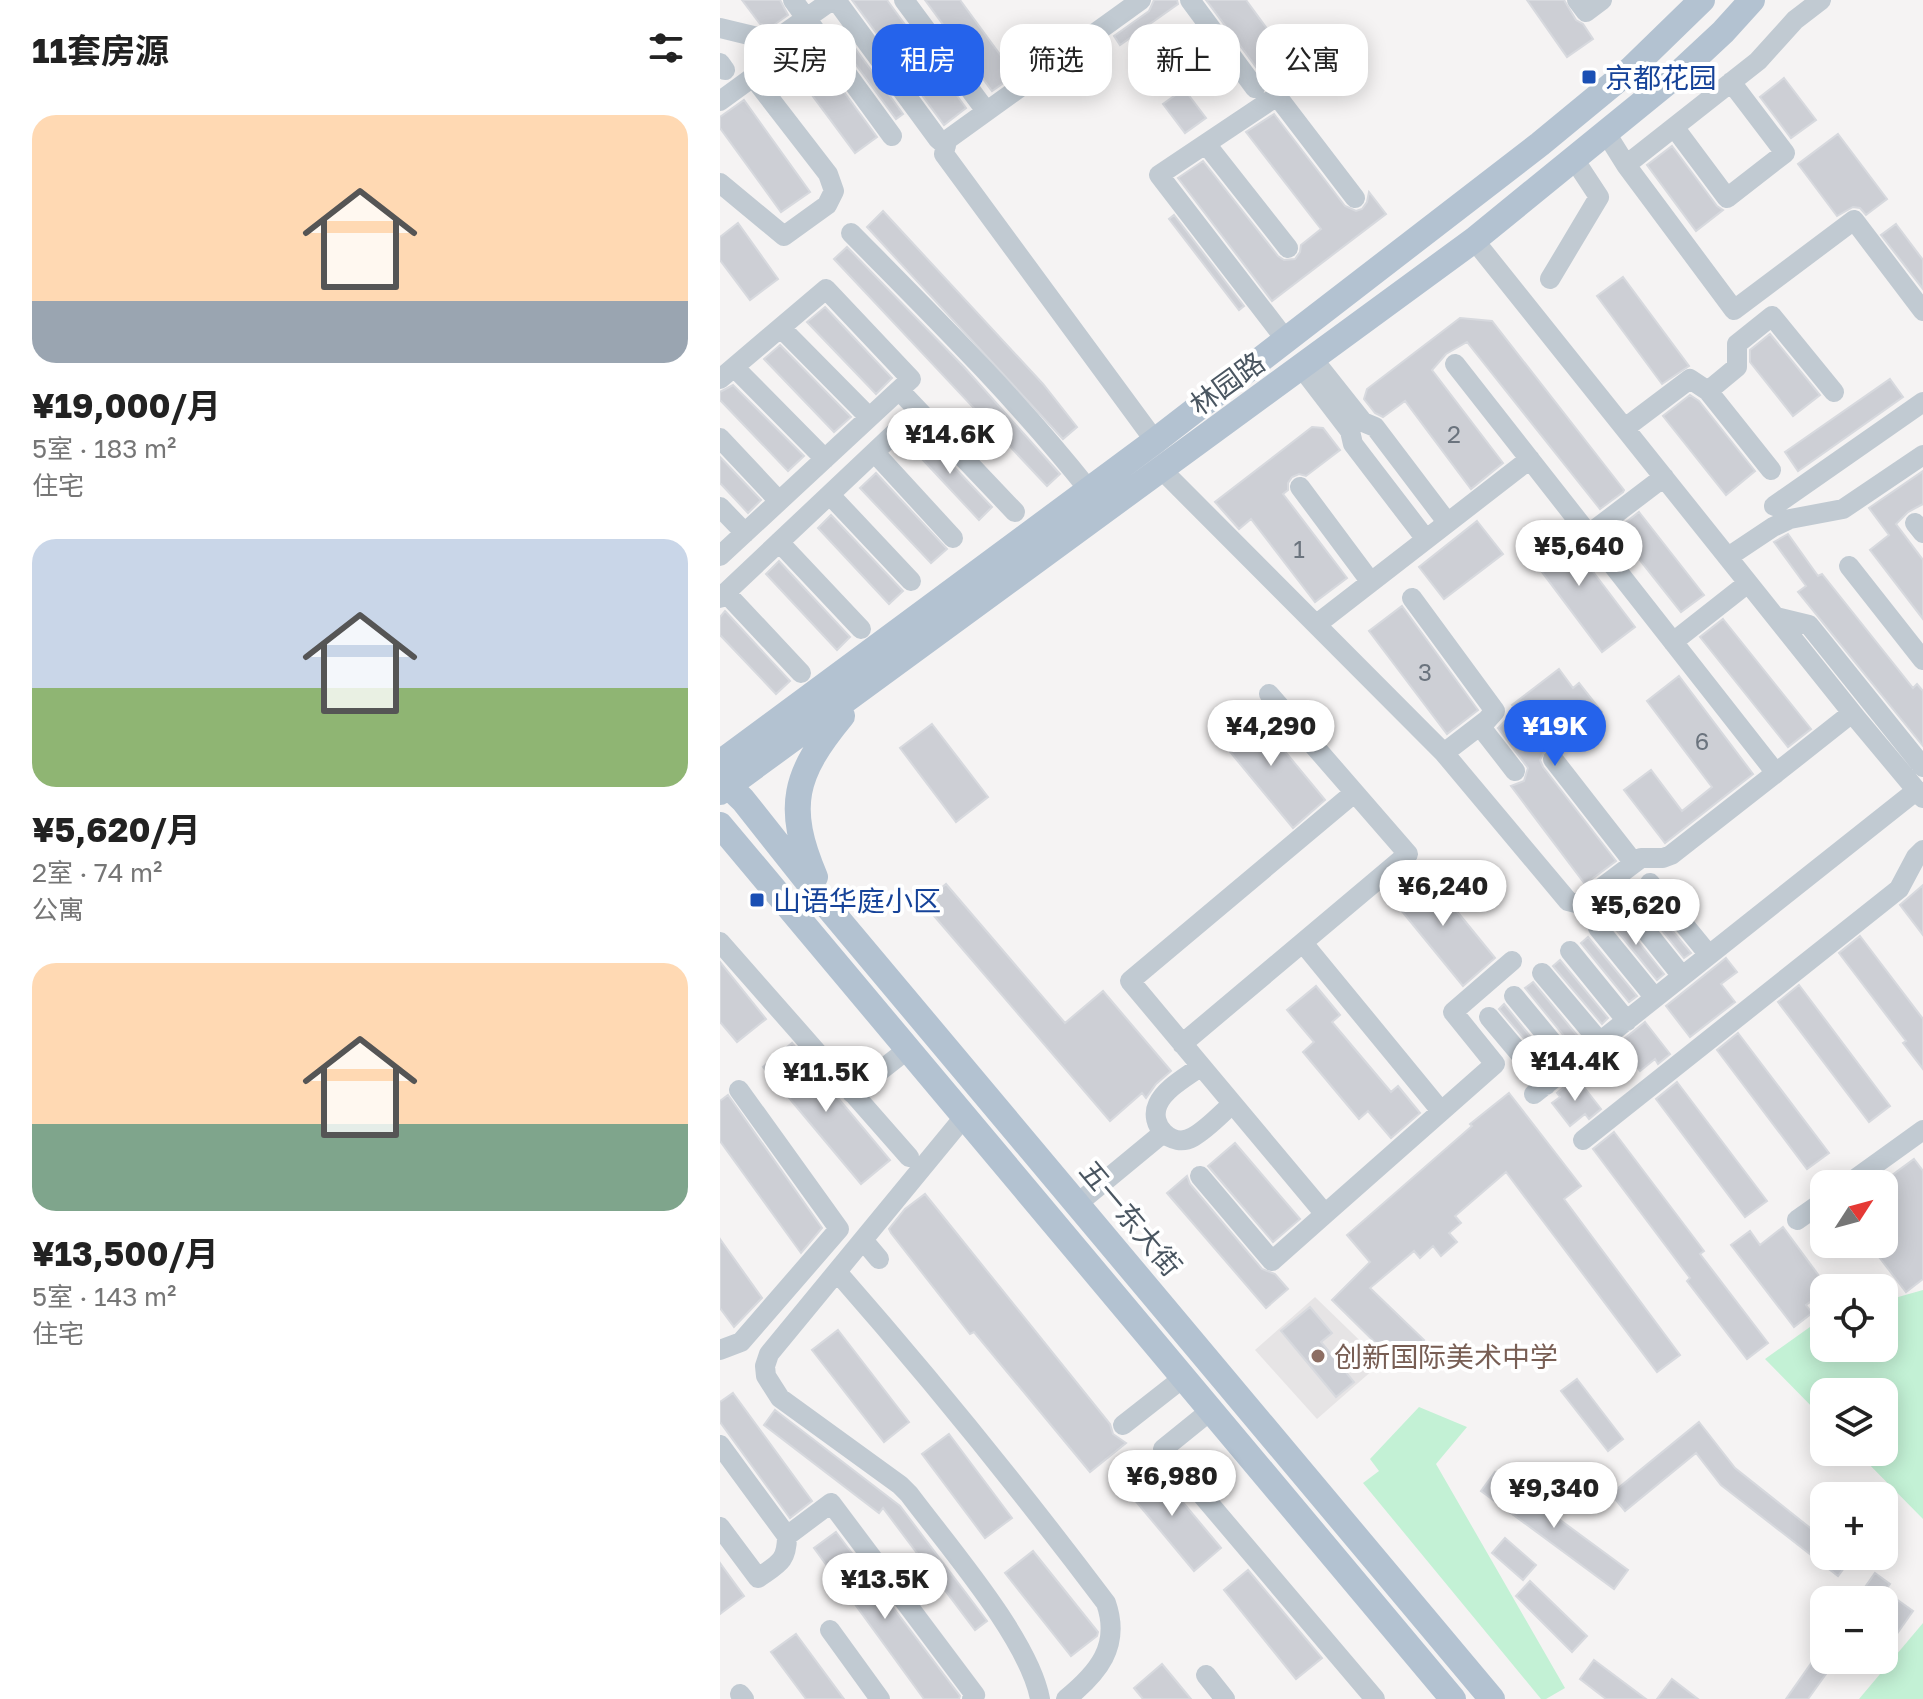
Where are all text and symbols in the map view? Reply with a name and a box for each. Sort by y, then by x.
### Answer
chip: 买房 [744,24,856,96]
chip: 租房 [872,24,984,96]
chip: 筛选 [1000,24,1112,96]
chip: 新上 [1128,24,1240,96]
chip: 公寓 [1256,24,1368,96]
icon: filters [644,26,688,70]
text: 11套房源 [32,30,169,70]
place label: 京都花园 [1605,61,1717,94]
marker: 京都花园 [1580,68,1598,86]
icon: home [288,167,432,311]
street label: 林园路 [1183,345,1271,421]
text: ¥19,000/月 [32,385,221,425]
pin: ¥14.6K [885,408,1015,476]
text: ¥14.6K [905,418,995,449]
house number: 2 [1447,419,1461,448]
text: 5室 · 183 m² [32,433,176,464]
text: 住宅 [32,470,84,501]
pin: ¥5,640 [1514,520,1644,588]
text: ¥5,640 [1533,530,1625,561]
house number: 1 [1293,534,1305,563]
icon: home [288,591,432,735]
house number: 3 [1418,657,1432,686]
pin: ¥4,290 [1206,700,1336,768]
pin: ¥19K [1508,700,1602,768]
text: ¥4,290 [1225,710,1317,741]
text: ¥19K [1522,710,1588,741]
house number: 6 [1695,726,1709,755]
text: ¥5,620/月 [32,809,201,849]
text: 2室 · 74 m² [32,857,162,888]
pin: ¥6,240 [1378,860,1508,928]
text: ¥6,240 [1397,870,1489,901]
pin: ¥5,620 [1571,879,1701,947]
place label: 山语华庭小区 [773,884,941,917]
text: ¥5,620 [1591,889,1681,920]
marker: 山语华庭小区 [748,891,766,909]
text: 公寓 [32,894,84,925]
icon: home [288,1015,432,1159]
pin: ¥14.4K [1510,1035,1640,1103]
text: ¥14.4K [1530,1045,1620,1076]
pin: ¥11.5K [761,1046,891,1114]
text: ¥11.5K [783,1056,869,1087]
street label: 五一东大街 [1073,1154,1189,1282]
north arrow [1810,1170,1898,1258]
map controls [1810,1170,1898,1674]
text: ¥13,500/月 [32,1233,219,1273]
button: locate [1810,1274,1898,1362]
text: 5室 · 143 m² [32,1281,176,1312]
text: 住宅 [32,1318,84,1349]
place label: 创新国际美术中学 [1334,1340,1558,1373]
marker: 创新国际美术中学 [1309,1347,1327,1365]
button: layers [1810,1378,1898,1466]
pin: ¥6,980 [1107,1450,1237,1518]
text: ¥6,980 [1126,1460,1218,1491]
pin: ¥9,340 [1489,1462,1619,1530]
text: ¥9,340 [1508,1472,1600,1503]
button: + [1810,1482,1898,1570]
pin: ¥13.5K [820,1553,950,1621]
text: ¥13.5K [840,1563,930,1594]
button: − [1810,1586,1898,1674]

